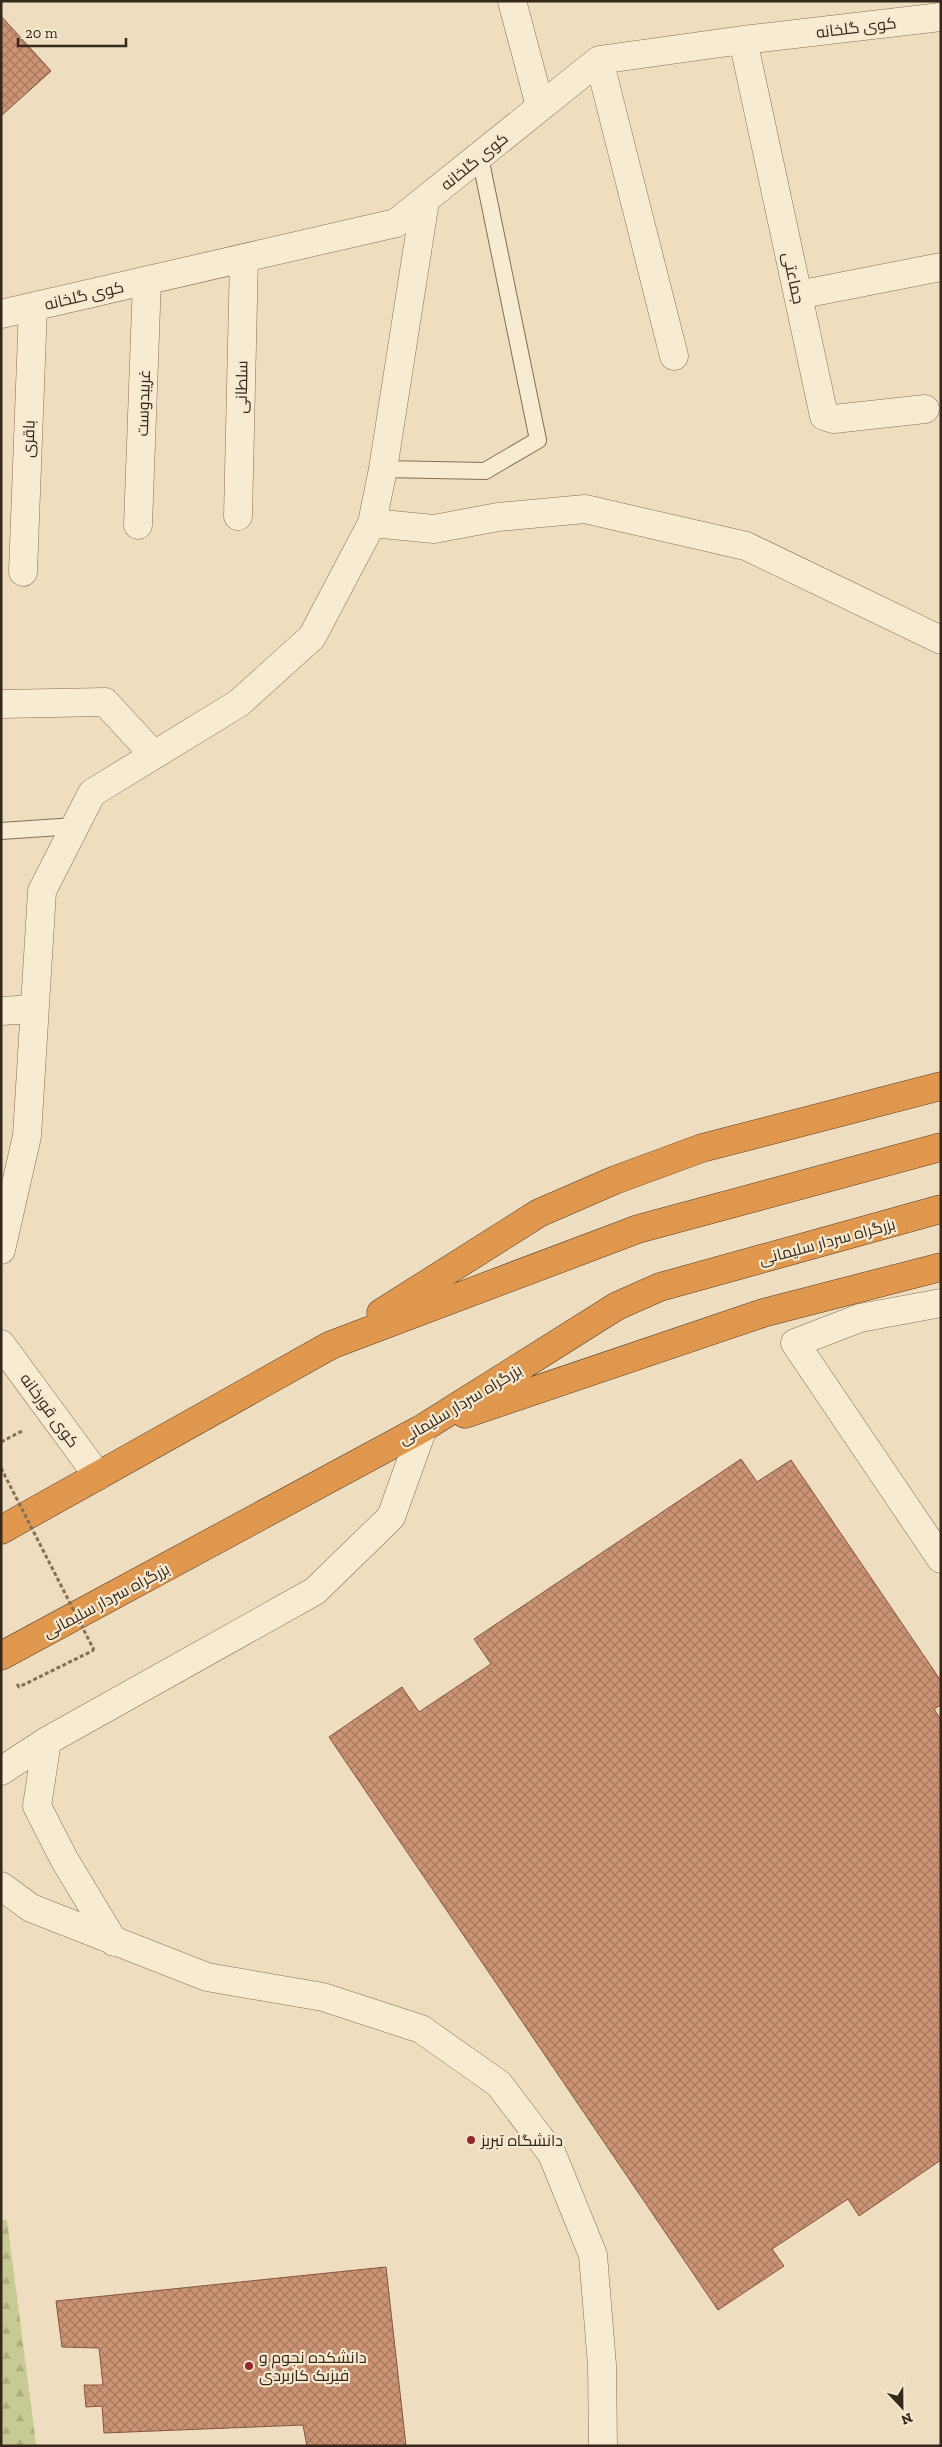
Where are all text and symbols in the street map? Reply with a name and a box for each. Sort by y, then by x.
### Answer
street label: کوی گلخانه [815,13,897,43]
scale bar [18,15,125,47]
text: 20 m [25,24,58,42]
street label: کوی گلخانه [437,129,512,195]
street label: جماعتی [778,250,808,306]
street label: کوی گلخانه [43,277,126,315]
street label: سلطانی [232,360,252,414]
street label: غریبدوست [133,369,154,437]
street label: باقری [18,420,40,458]
street label: بزرگراه سردار سلیمانی [757,1214,898,1270]
street label: بزرگراه سردار سلیمانی [395,1360,526,1450]
street label: کوی قورخانه [15,1369,83,1452]
street label: بزرگراه سردار سلیمانی [40,1559,173,1643]
place label: دانشگاه تبریز [480,2131,563,2150]
marker: دانشگاه تبریز [465,2134,477,2146]
place label: دانشکده نجوم و فیزیک کاربردی [259,2348,367,2386]
marker: دانشکده نجوم و فیزیک کاربردی [243,2360,255,2372]
north arrow [877,2382,927,2432]
text: N [898,2409,915,2429]

